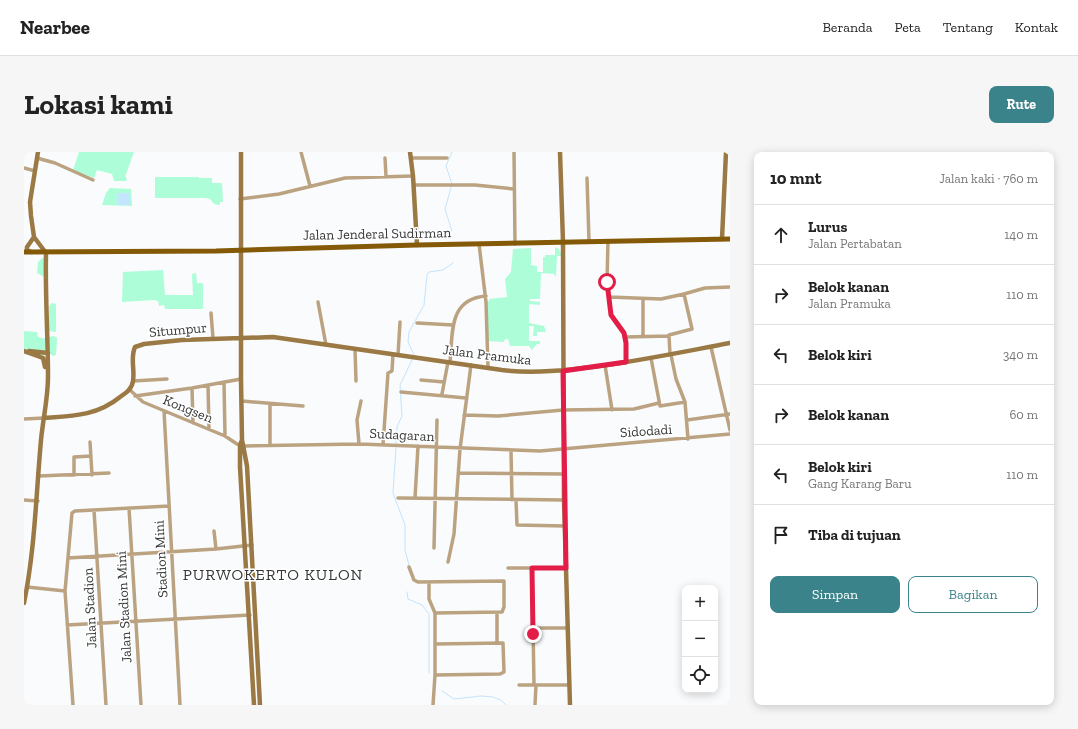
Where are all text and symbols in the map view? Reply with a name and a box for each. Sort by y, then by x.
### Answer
text: Nearbee [20,16,90,39]
text: Beranda [822,19,873,36]
text: Peta [895,19,921,36]
text: Tentang [943,19,993,36]
text: Kontak [1015,19,1058,36]
button: Rute [989,86,1054,123]
text: Lokasi kami [24,88,173,121]
text: 10 mnt [770,168,822,188]
text: Jalan kaki · 760 m [939,171,1038,186]
text: Lurus [808,218,847,236]
street label: Jalan Jenderal Sudirman [303,224,451,244]
icon: ahead [770,224,792,246]
text: 140 m [1004,227,1038,242]
text: Jalan Pertabatan [808,236,902,251]
route start [598,273,616,291]
text: Belok kanan [808,278,889,296]
icon: right [770,284,792,306]
text: 110 m [1006,287,1038,302]
text: Jalan Pramuka [808,296,891,311]
street label: Situmpur [148,319,208,341]
street label: Jalan Pramuka [442,341,532,369]
icon: left [770,344,792,366]
text: Belok kiri [808,346,872,364]
text: 340 m [1003,347,1038,362]
street label: Kongsen [161,391,215,427]
icon: right [770,404,792,426]
text: Belok kanan [808,406,889,424]
text: 60 m [1009,407,1038,422]
street label: Sidodadi [619,421,673,441]
street label: Sudagaran [369,425,435,445]
text: Belok kiri [808,458,872,476]
icon: left [770,464,792,486]
text: 110 m [1006,467,1038,482]
text: Gang Karang Baru [808,476,912,491]
street label: Stadion Mini [150,520,172,598]
icon: arrive [770,524,792,546]
text: Tiba di tujuan [808,526,901,544]
street label: Jalan Stadion Mini [113,551,135,663]
district label: PURWOKERTO KULON [183,565,363,584]
street label: Jalan Stadion [79,567,101,649]
button: Simpan [770,576,900,613]
button: Bagikan [908,576,1038,613]
map controls [682,585,718,693]
button: + [682,585,718,621]
button: − [682,621,718,657]
route end [524,625,542,643]
button: locate [682,657,718,693]

